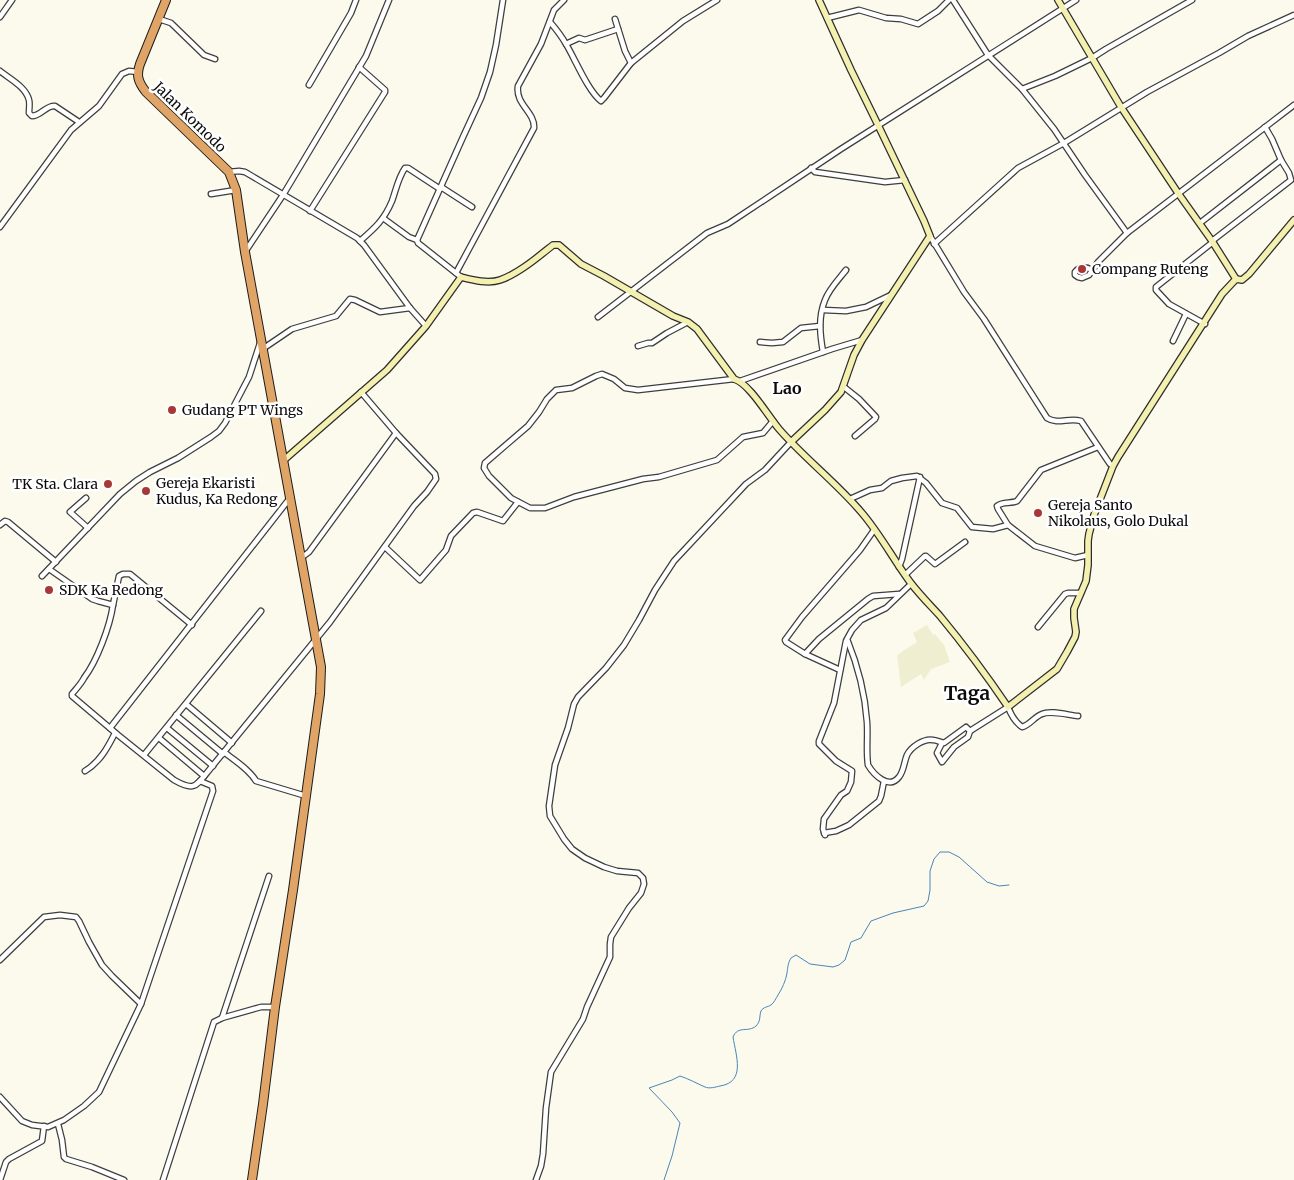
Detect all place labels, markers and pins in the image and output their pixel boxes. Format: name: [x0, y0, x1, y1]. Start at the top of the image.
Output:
place label: Compang Ruteng: [1092, 260, 1209, 278]
marker: Compang Ruteng: [1076, 263, 1088, 275]
place label: Gudang PT Wings: [182, 401, 303, 419]
marker: Gudang PT Wings: [166, 404, 178, 416]
place label: Gereja Ekaristi Kudus, Ka Redong: [156, 474, 278, 508]
place label: TK Sta. Clara: [12, 475, 98, 493]
marker: TK Sta. Clara: [102, 478, 114, 490]
marker: Gereja Ekaristi Kudus, Ka Redong: [140, 485, 152, 497]
place label: Gereja Santo Nikolaus, Golo Dukal: [1048, 496, 1189, 530]
marker: Gereja Santo Nikolaus, Golo Dukal: [1032, 507, 1044, 519]
place label: SDK Ka Redong: [59, 581, 164, 599]
marker: SDK Ka Redong: [43, 584, 55, 596]

